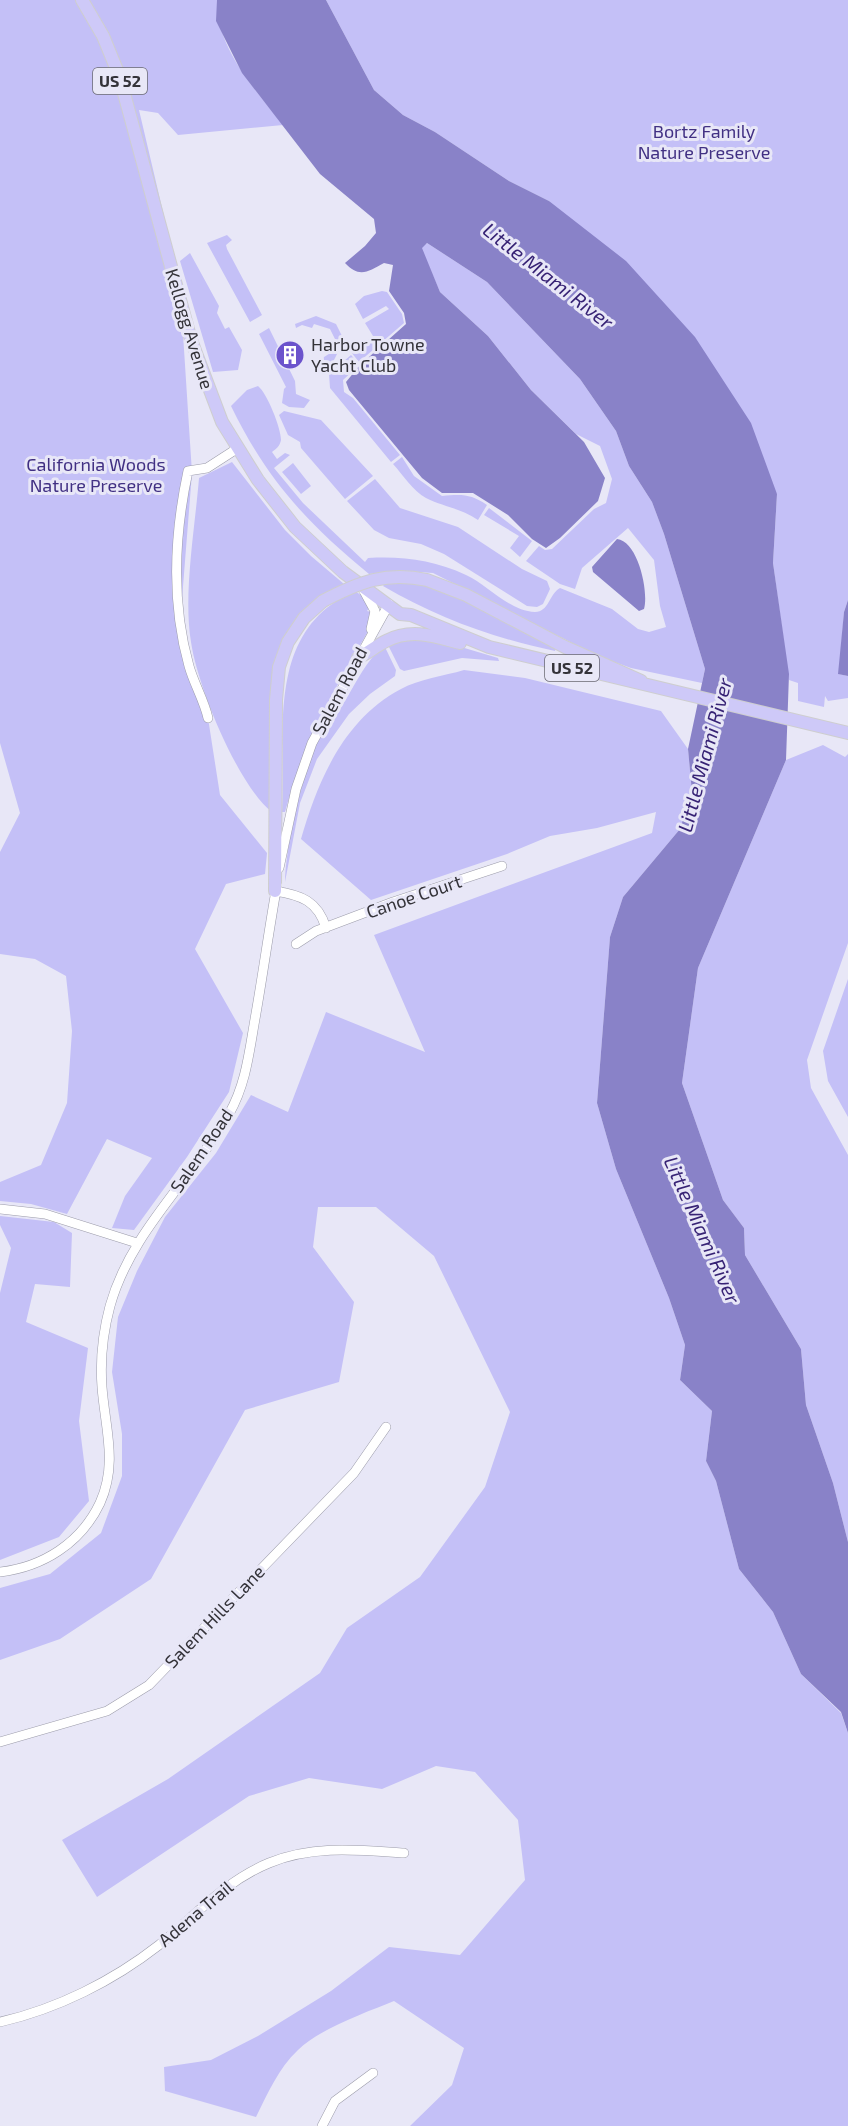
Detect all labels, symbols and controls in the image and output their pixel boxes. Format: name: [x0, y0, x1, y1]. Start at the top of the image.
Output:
road number: US 52: [93, 68, 147, 94]
park label: Bortz Family Nature Preserve: [638, 120, 770, 163]
water label: Little Miami River: [479, 217, 619, 334]
street label: Kellogg Avenue: [161, 266, 219, 392]
place label: Harbor Towne Yacht Club: [311, 333, 425, 376]
building icon: Harbor Towne Yacht Club: [274, 339, 306, 371]
park label: California Woods Nature Preserve: [26, 453, 166, 496]
street label: Salem Road: [307, 643, 371, 738]
road number: US 52: [545, 655, 599, 681]
water label: Little Miami River: [672, 674, 736, 834]
street label: Canoe Court: [363, 869, 464, 923]
street label: Salem Road: [165, 1104, 237, 1196]
water label: Little Miami River: [660, 1152, 747, 1308]
street label: Salem Hills Lane: [160, 1560, 269, 1672]
street label: Adena Trail: [154, 1875, 238, 1951]

